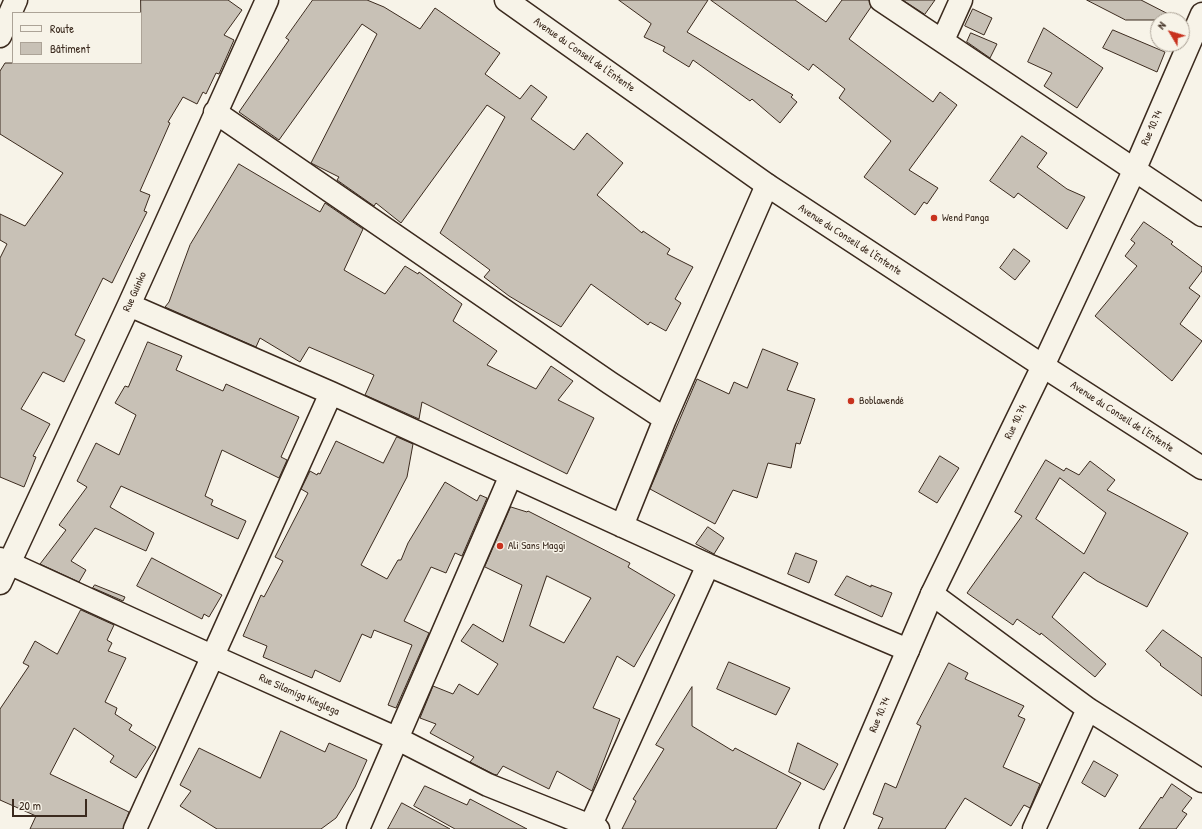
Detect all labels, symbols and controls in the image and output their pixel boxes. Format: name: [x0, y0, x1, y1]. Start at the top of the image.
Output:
legend: [12, 12, 142, 64]
north arrow: [1150, 12, 1190, 52]
street label: Avenue du Conseil de l'Entente: [531, 15, 637, 95]
text: N: [1154, 19, 1169, 32]
text: Route: [50, 20, 74, 37]
text: Bâtiment: [50, 40, 90, 57]
street label: Rue 10.74: [1138, 108, 1166, 148]
street label: Avenue du Conseil de l'Entente: [796, 202, 904, 278]
place label: Wend Panga: [942, 211, 989, 225]
marker: Wend Panga: [929, 213, 939, 223]
street label: Rue Guinko: [120, 270, 150, 314]
street label: Avenue du Conseil de l'Entente: [1068, 379, 1176, 455]
place label: Boblawendé: [859, 394, 904, 408]
marker: Boblawendé: [846, 396, 856, 406]
street label: Rue 10.74: [1002, 402, 1030, 442]
place label: Ali Sans Maggi: [508, 539, 565, 553]
marker: Ali Sans Maggi: [495, 541, 505, 551]
street label: Rue Silamiga Kieglega: [257, 671, 341, 719]
street label: Rue 10.74: [867, 695, 893, 735]
scale bar: [14, 791, 89, 817]
text: 20 m: [19, 797, 41, 814]

